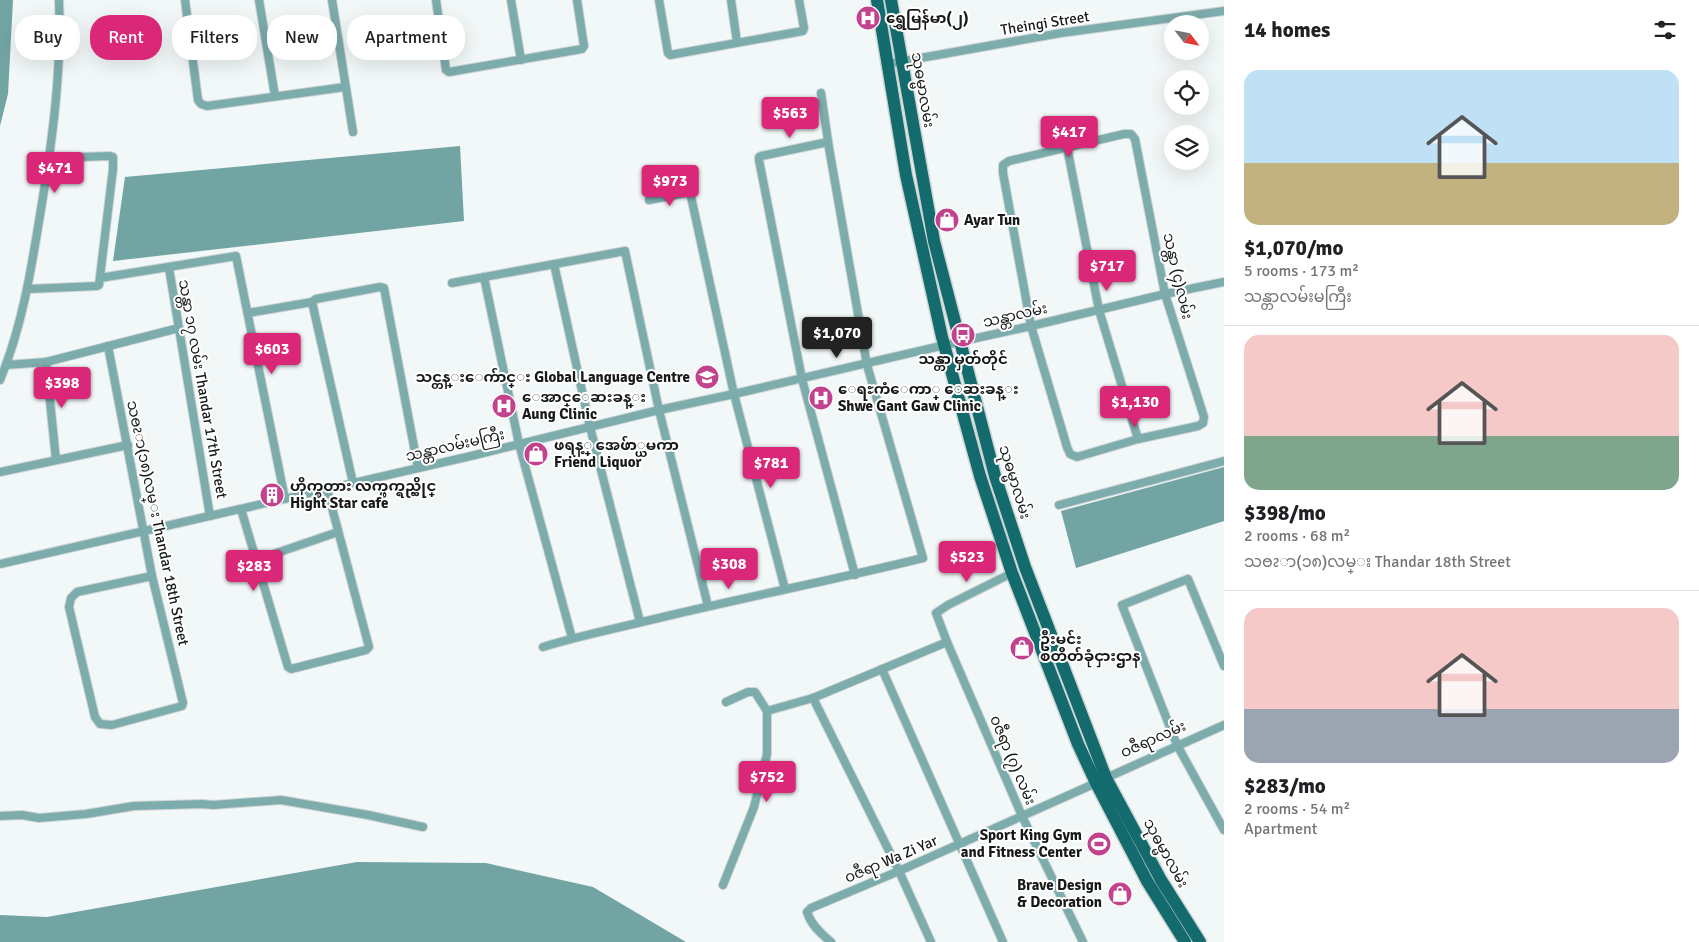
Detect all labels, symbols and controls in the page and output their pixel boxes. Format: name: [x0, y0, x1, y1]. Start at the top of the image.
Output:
hospital icon: ရွှေမြန်မာ(၂): [855, 5, 881, 31]
street label: Theingi Street: [999, 7, 1091, 39]
place label: ရွှေမြန်မာ(၂): [886, 8, 969, 30]
chip: Buy: [15, 15, 80, 60]
chip: Rent: [90, 15, 162, 60]
chip: Filters: [172, 15, 257, 60]
chip: New: [267, 15, 337, 60]
chip: Apartment: [347, 15, 465, 60]
north arrow: [1164, 15, 1209, 60]
map controls: [1164, 15, 1209, 170]
icon: filters: [1651, 16, 1679, 44]
text: 14 homes: [1244, 17, 1330, 43]
street label: သုဓမ္မာလမ်း: [904, 51, 939, 130]
button: locate: [1164, 70, 1209, 115]
pin: $563: [760, 96, 820, 139]
icon: home: [1417, 102, 1507, 192]
text: $563: [773, 103, 807, 123]
pin: $417: [1039, 116, 1099, 158]
text: $417: [1052, 122, 1086, 142]
button: layers: [1164, 125, 1209, 170]
pin: $471: [25, 152, 85, 194]
text: $471: [38, 158, 72, 178]
pin: $973: [640, 164, 700, 207]
text: $973: [653, 171, 687, 191]
shop icon: Ayar Tun: [934, 207, 960, 233]
place label: Ayar Tun: [964, 211, 1020, 229]
street label: သန္တာ (၄)လမ်း: [1156, 231, 1198, 322]
text: $1,070/mo: [1244, 235, 1343, 261]
pin: $717: [1077, 250, 1137, 292]
text: $717: [1090, 256, 1124, 276]
text: 5 rooms · 173 m²: [1244, 261, 1359, 281]
street label: သန္တာ ၁၇ လမ်း Thandar 17th Street: [172, 278, 232, 500]
text: သန္တာလမ်းမကြီး: [1244, 287, 1352, 307]
street label: သန္တာလမ်း: [981, 298, 1050, 334]
pin: $1,070: [796, 316, 878, 359]
bus stop icon: သန္တာ မှတ်တိုင်: [950, 322, 976, 348]
text: $1,070: [813, 323, 861, 343]
pin: $603: [242, 332, 302, 375]
text: $603: [255, 339, 289, 359]
place label: သန္တာ မှတ်တိုင်: [918, 349, 1008, 371]
school or university icon: သင္တန္းေက်ာင္း Global Language Centre: [694, 364, 720, 390]
pin: $398: [32, 366, 92, 409]
place label: သင္တန္းေက်ာင္း Global Language Centre: [415, 367, 690, 389]
icon: home: [1417, 368, 1507, 458]
text: $398: [45, 373, 79, 393]
place label: ေရႊကံေကာ္ ေဆးခန္း Shwe Gant Gaw Clinic: [838, 380, 1019, 415]
hospital icon: ေရႊကံေကာ္ ေဆးခန္း Shwe Gant Gaw Clinic: [808, 385, 834, 411]
pin: $1,130: [1094, 386, 1176, 428]
place label: ေအာင္ေဆးခန္း Aung Clinic: [522, 388, 646, 423]
text: $1,130: [1111, 392, 1159, 412]
hospital icon: ေအာင္ေဆးခန္း Aung Clinic: [491, 393, 517, 419]
street label: သႎၩာ(၁၈)လမ္း Thandar 18th Street: [121, 399, 193, 648]
street label: သန္တာလမ်းမကြီး: [404, 424, 507, 468]
place label: ဖရန့္ အေဖ်ာ္ယမကာ Friend Liquor: [554, 435, 679, 471]
shop icon: ဖရန့္ အေဖ်ာ္ယမကာ Friend Liquor: [523, 441, 549, 467]
street label: သုဓမ္မာလမ်း: [992, 443, 1036, 522]
pin: $781: [741, 446, 801, 489]
text: $781: [754, 453, 788, 473]
place label: ဟိုက္စတား လက္ဖက္ရည္ဆိုင္ Hight Star cafe: [290, 476, 436, 512]
building icon: ဟိုက္စတား လက္ဖက္ရည္ဆိုင္ Hight Star cafe: [259, 482, 285, 508]
text: $398/mo: [1244, 500, 1326, 526]
text: 2 rooms · 68 m²: [1244, 526, 1350, 546]
pin: $523: [937, 540, 997, 583]
text: $523: [950, 547, 984, 567]
pin: $308: [699, 548, 759, 590]
pin: $283: [224, 550, 284, 592]
text: သႎၩာ(၁၈)လမ္း Thandar 18th Street: [1244, 552, 1511, 572]
text: $308: [712, 554, 746, 574]
text: $283: [237, 556, 271, 576]
place label: ဦးမင်း စတိတ်ခုံငှားဌာန: [1040, 629, 1140, 668]
shop icon: ဦးမင်း စတိတ်ခုံငှားဌာန: [1009, 635, 1035, 661]
icon: home: [1417, 640, 1507, 730]
street label: ၀ဇီရာ (၇) လမ်း: [983, 712, 1041, 809]
street label: ဝဇီရာလမ်း: [1117, 716, 1190, 764]
pin: $752: [737, 760, 797, 803]
text: $752: [750, 767, 784, 787]
text: $283/mo: [1244, 773, 1326, 799]
text: 2 rooms · 54 m²: [1244, 799, 1350, 819]
street label: သုဓမ္မာလမ်း: [1137, 815, 1193, 892]
text: Apartment: [1244, 819, 1317, 839]
place label: Sport King Gym and Fitness Center: [961, 826, 1082, 861]
street label: ၀ဇီရာ Wa Zi Yar: [841, 830, 942, 889]
sports icon: Sport King Gym and Fitness Center: [1086, 831, 1112, 857]
place label: Brave Design & Decoration: [1017, 876, 1102, 911]
shop icon: Brave Design & Decoration: [1107, 881, 1133, 907]

